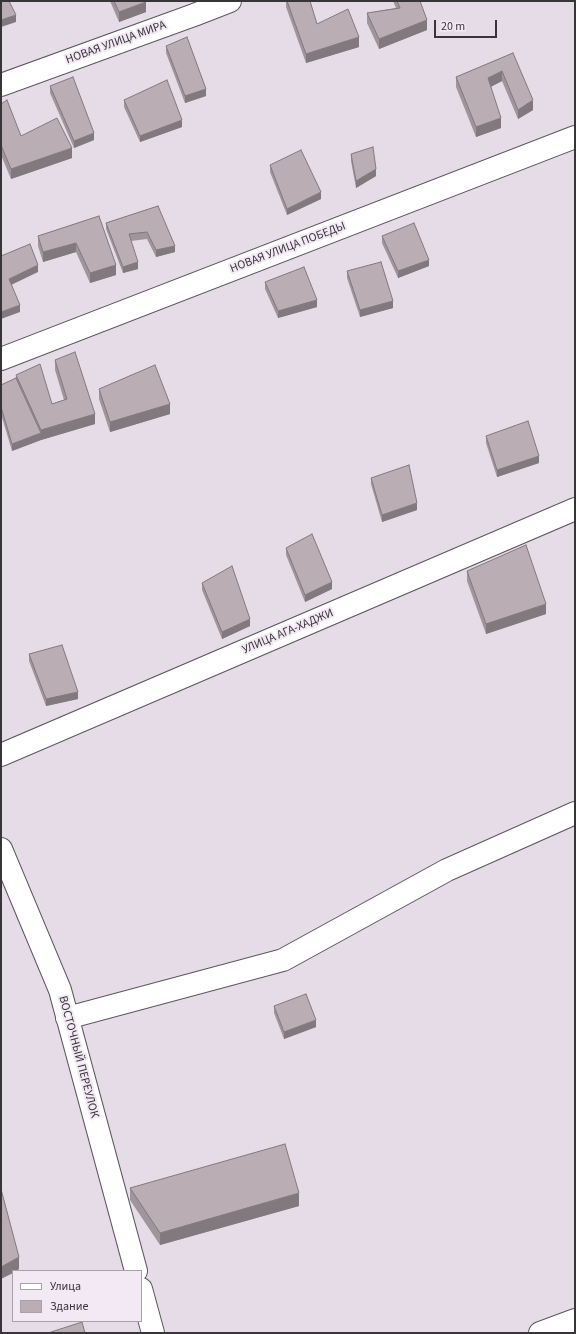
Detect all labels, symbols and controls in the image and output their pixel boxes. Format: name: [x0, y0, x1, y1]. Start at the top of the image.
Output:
scale bar: [436, 12, 499, 38]
street label: НОВАЯ УЛИЦА МИРА: [64, 18, 168, 68]
text: 20 m: [441, 18, 465, 35]
street label: НОВАЯ УЛИЦА ПОБЕДЫ: [228, 219, 348, 277]
street label: УЛИЦА АГА-ХАДЖИ: [240, 606, 336, 658]
street label: ВОСТОЧНЫЙ ПЕРЕУЛОК: [55, 994, 101, 1120]
legend: [12, 1270, 142, 1322]
text: Улица: [50, 1278, 81, 1295]
text: Здание: [50, 1298, 89, 1315]

